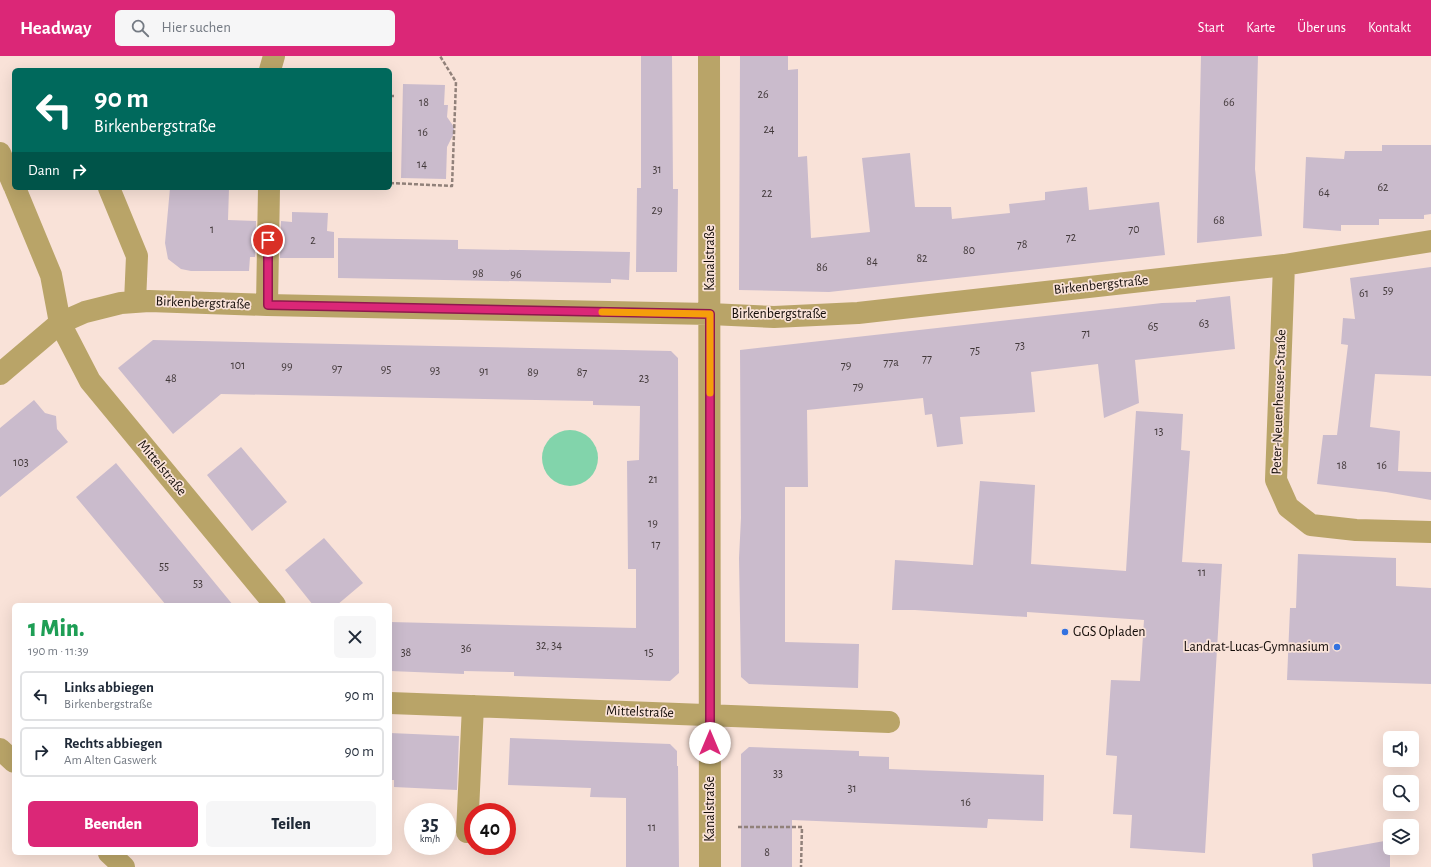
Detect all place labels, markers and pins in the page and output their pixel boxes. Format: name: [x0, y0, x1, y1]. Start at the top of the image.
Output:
pin: [251, 223, 285, 257]
place label: GGS Opladen: [1073, 625, 1146, 639]
marker: GGS Opladen: [1060, 627, 1070, 637]
place label: Landrat-Lucas-Gymnasium: [1184, 640, 1329, 654]
marker: Landrat-Lucas-Gymnasium: [1332, 642, 1342, 652]

